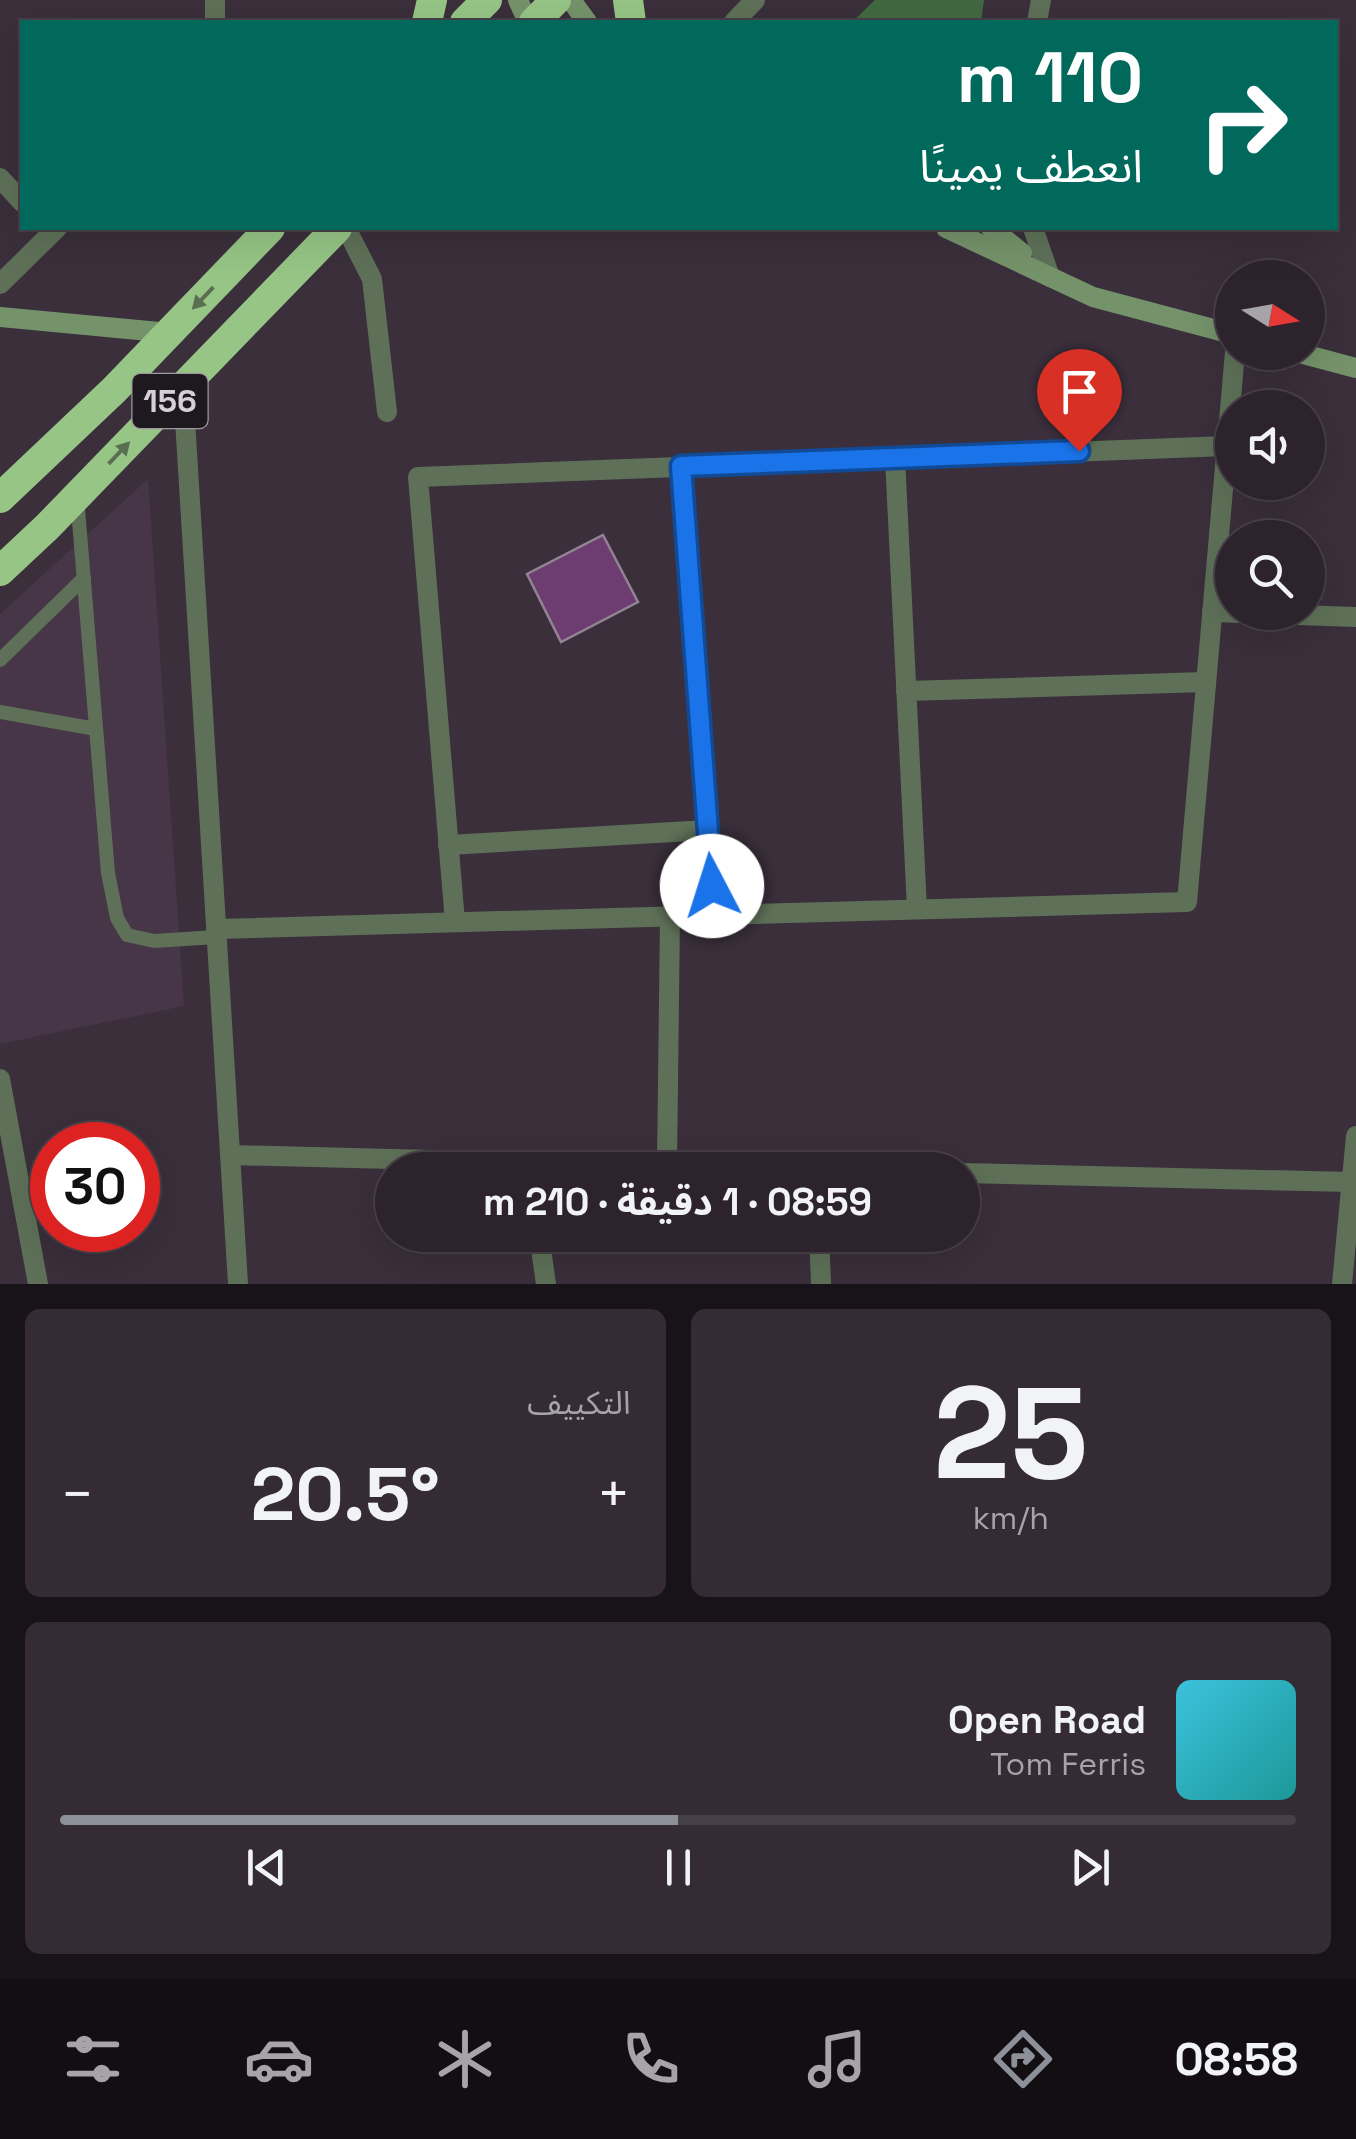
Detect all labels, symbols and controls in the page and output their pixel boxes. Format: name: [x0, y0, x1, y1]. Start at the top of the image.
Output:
text: 110 m: [957, 33, 1143, 122]
icon: right: [1178, 60, 1308, 190]
text: انعطف يمينًا: [919, 138, 1143, 195]
north arrow: [1215, 260, 1325, 370]
map controls: [1215, 260, 1325, 630]
one-way arrow: [192, 286, 215, 310]
pin: [1037, 349, 1122, 452]
icon: arrive: [1052, 364, 1107, 419]
road number: 156: [132, 374, 208, 428]
button: sound: [1215, 390, 1325, 500]
one-way arrow: [107, 442, 130, 466]
button: search: [1215, 520, 1325, 630]
position arrow: [660, 834, 764, 938]
speed limit sign: 30: [30, 1122, 160, 1252]
text: 08:59 · 1 دقيقة · 210 m: [483, 1178, 872, 1226]
text: 25: [933, 1350, 1088, 1516]
text: التكييف: [527, 1383, 631, 1423]
text: 20.5°: [251, 1446, 440, 1542]
text: −: [60, 1459, 94, 1529]
text: +: [596, 1459, 631, 1529]
text: km/h: [973, 1498, 1049, 1538]
text: Open Road: [948, 1696, 1146, 1744]
text: Tom Ferris: [990, 1744, 1146, 1784]
icon: previous: [239, 1840, 294, 1895]
icon: pause: [651, 1840, 706, 1895]
icon: next: [1063, 1840, 1118, 1895]
icon: filters: [58, 2024, 128, 2094]
icon: car: [244, 2024, 314, 2094]
icon: climate: [430, 2024, 500, 2094]
icon: phone: [616, 2024, 686, 2094]
icon: music: [802, 2024, 872, 2094]
icon: directions: [988, 2024, 1058, 2094]
text: 08:58: [1174, 2031, 1298, 2088]

